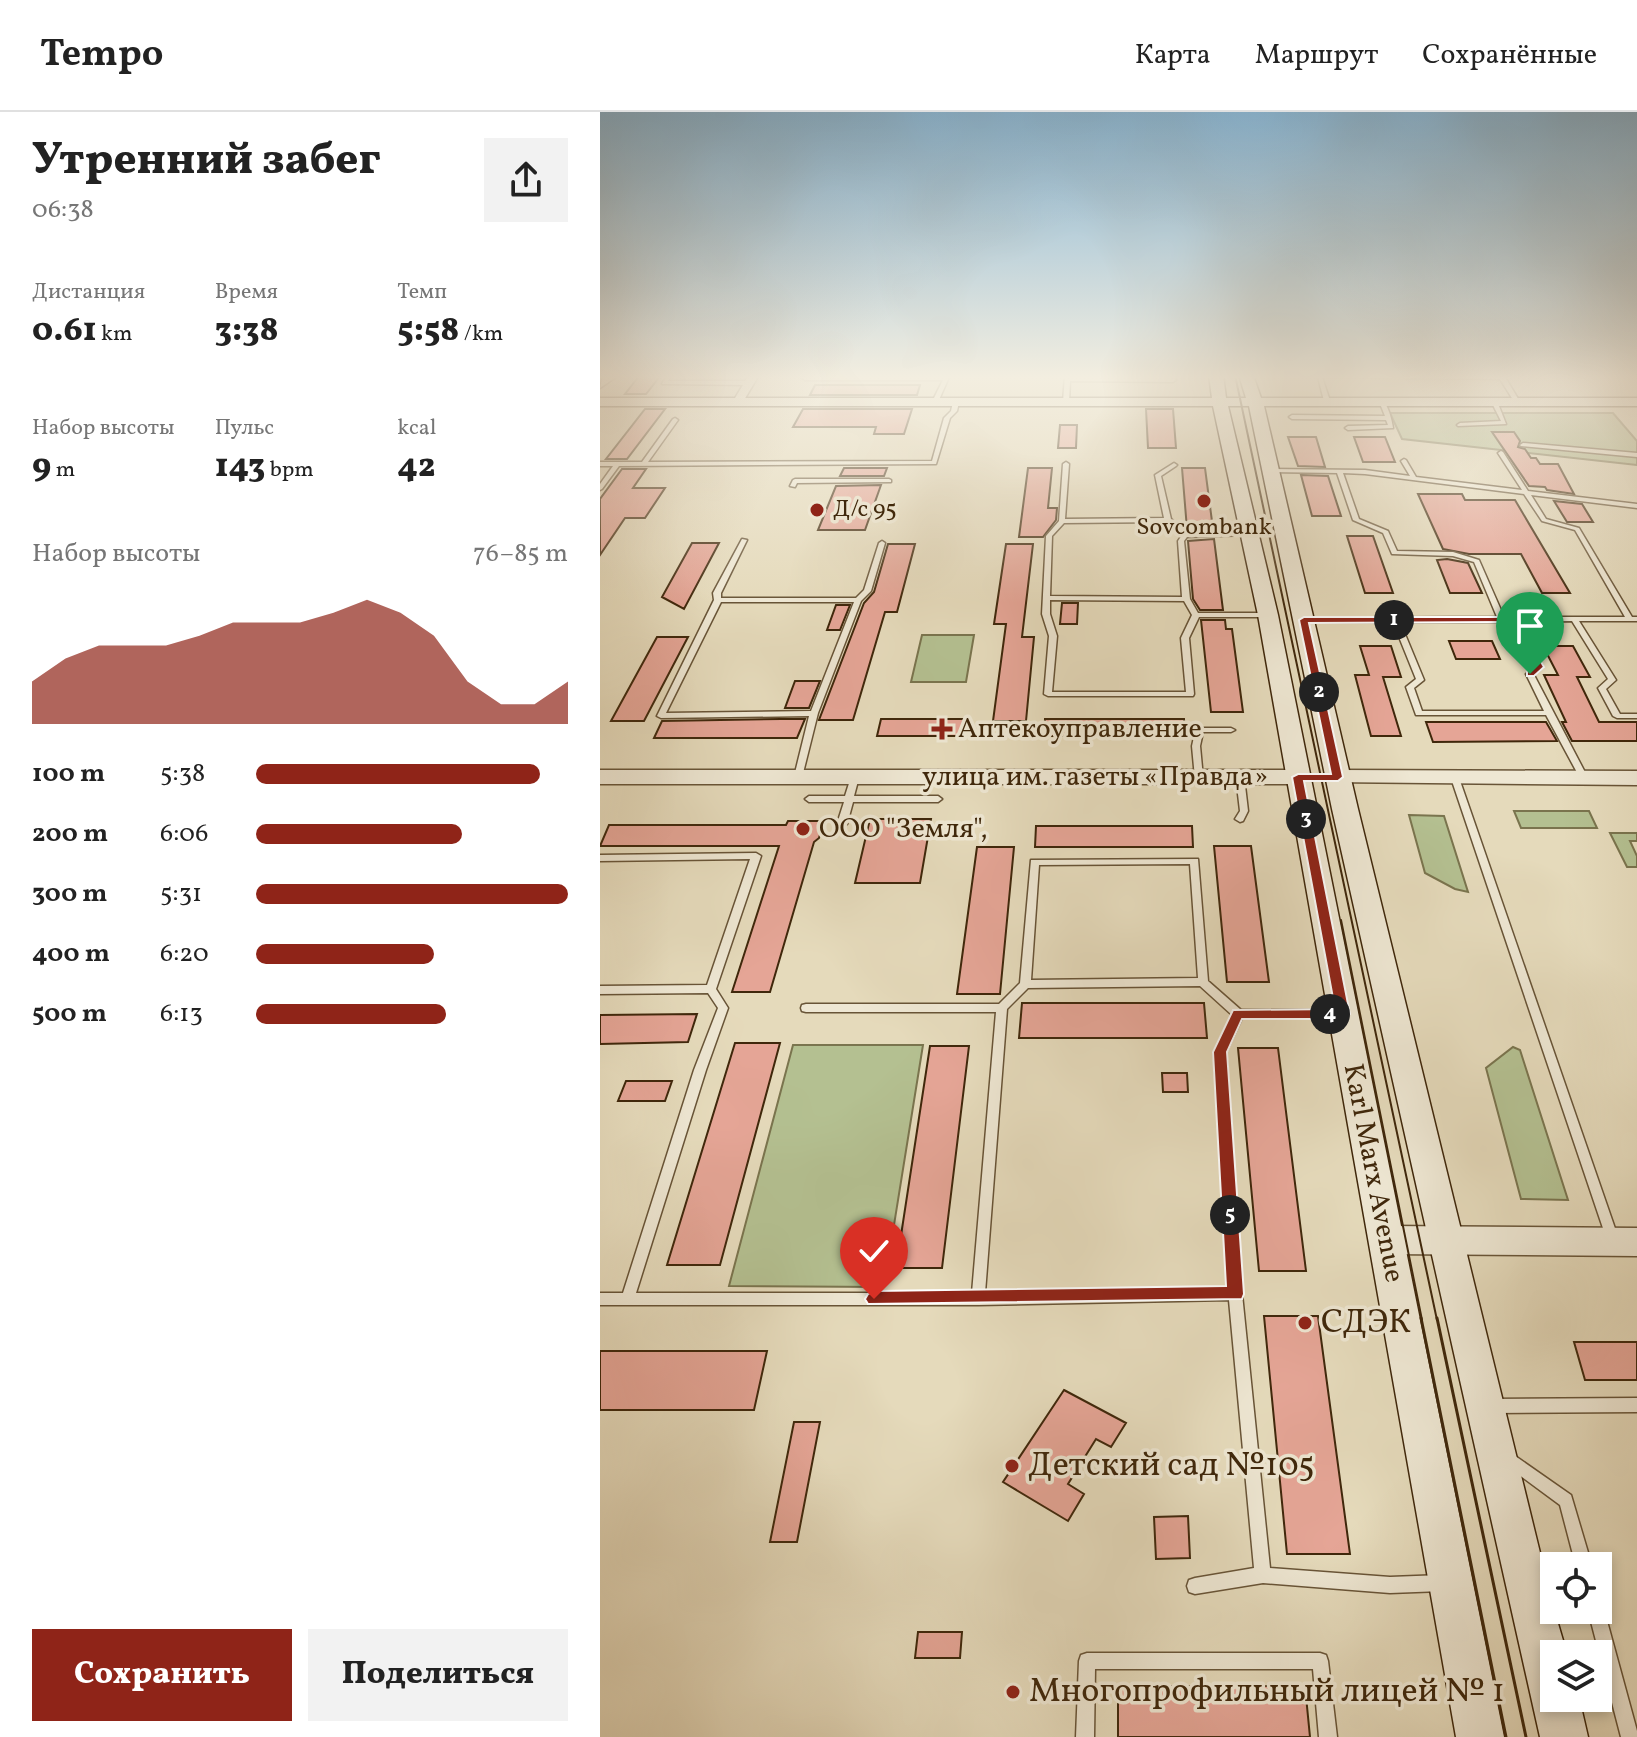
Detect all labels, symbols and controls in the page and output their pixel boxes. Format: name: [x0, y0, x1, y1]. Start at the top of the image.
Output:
text: Tempo: [40, 29, 164, 82]
text: Карта: [1135, 36, 1211, 75]
text: Маршрут: [1255, 36, 1378, 75]
text: Сохранённые: [1422, 36, 1597, 75]
text: Утренний забег: [32, 131, 381, 192]
button: share: [484, 138, 568, 222]
text: 06:38: [32, 192, 94, 228]
text: Дистанция: [32, 277, 145, 308]
text: Время: [215, 277, 278, 308]
text: Темп: [397, 277, 447, 308]
text: 0.61: [32, 308, 97, 355]
text: 3:38: [215, 308, 279, 355]
text: 5:58: [397, 308, 459, 355]
text: km: [97, 319, 132, 350]
text: /km: [459, 319, 503, 350]
text: Набор высоты: [32, 413, 175, 444]
text: Пульс: [215, 413, 274, 444]
text: kcal: [397, 413, 436, 444]
text: 9: [32, 444, 51, 491]
text: 143: [215, 444, 265, 491]
text: 42: [397, 444, 435, 491]
text: m: [51, 455, 75, 486]
text: bpm: [265, 455, 314, 486]
marker: Sovcombank: [1195, 492, 1213, 510]
place label: Д/с 95: [833, 493, 897, 527]
marker: Д/с 95: [808, 501, 826, 519]
place label: Sovcombank: [1136, 511, 1272, 545]
text: Набор высоты: [32, 536, 200, 572]
text: 76–85 m: [473, 536, 568, 572]
pin: [1496, 592, 1564, 674]
pin: 1: [1374, 600, 1414, 640]
text: 1: [1390, 604, 1398, 635]
icon: arrive: [1508, 604, 1552, 648]
pin: 2: [1299, 672, 1339, 712]
text: 2: [1313, 676, 1325, 707]
place label: Аптекоуправление: [958, 710, 1202, 749]
marker: Аптекоуправление: [933, 720, 951, 738]
text: 100 m: [32, 756, 105, 792]
text: 5:38: [160, 756, 205, 792]
street label: улица им. газеты «Правда»: [922, 758, 1268, 797]
pin: 3: [1286, 799, 1326, 839]
text: 3: [1300, 803, 1312, 834]
place label: ООО "Земля",: [819, 810, 987, 849]
text: 200 m: [32, 816, 108, 852]
text: 6:06: [160, 816, 208, 852]
marker: ООО "Земля",: [794, 820, 812, 838]
text: 300 m: [32, 876, 108, 912]
text: 5:31: [160, 876, 202, 912]
text: 400 m: [32, 936, 110, 972]
text: 6:20: [160, 936, 209, 972]
pin: 4: [1310, 994, 1350, 1034]
text: 500 m: [32, 996, 107, 1032]
text: 6:13: [160, 996, 203, 1032]
text: 4: [1323, 998, 1337, 1029]
street label: Karl Marx Avenue: [1333, 1060, 1413, 1286]
pin: 5: [1210, 1195, 1250, 1235]
text: 5: [1225, 1199, 1235, 1230]
pin: [840, 1217, 908, 1299]
icon: check: [852, 1229, 896, 1273]
place label: СДЭК: [1321, 1300, 1411, 1347]
marker: СДЭК: [1296, 1314, 1314, 1332]
place label: Детский сад №105: [1028, 1443, 1315, 1490]
marker: Детский сад №105: [1003, 1457, 1021, 1475]
map controls: [1540, 1552, 1612, 1712]
button: locate: [1540, 1552, 1612, 1624]
button: Сохранить: [32, 1629, 292, 1721]
button: Поделиться: [308, 1629, 568, 1721]
button: layers: [1540, 1640, 1612, 1712]
place label: Многопрофильный лицей № 1: [1029, 1669, 1505, 1716]
marker: Многопрофильный лицей № 1: [1004, 1683, 1022, 1701]

